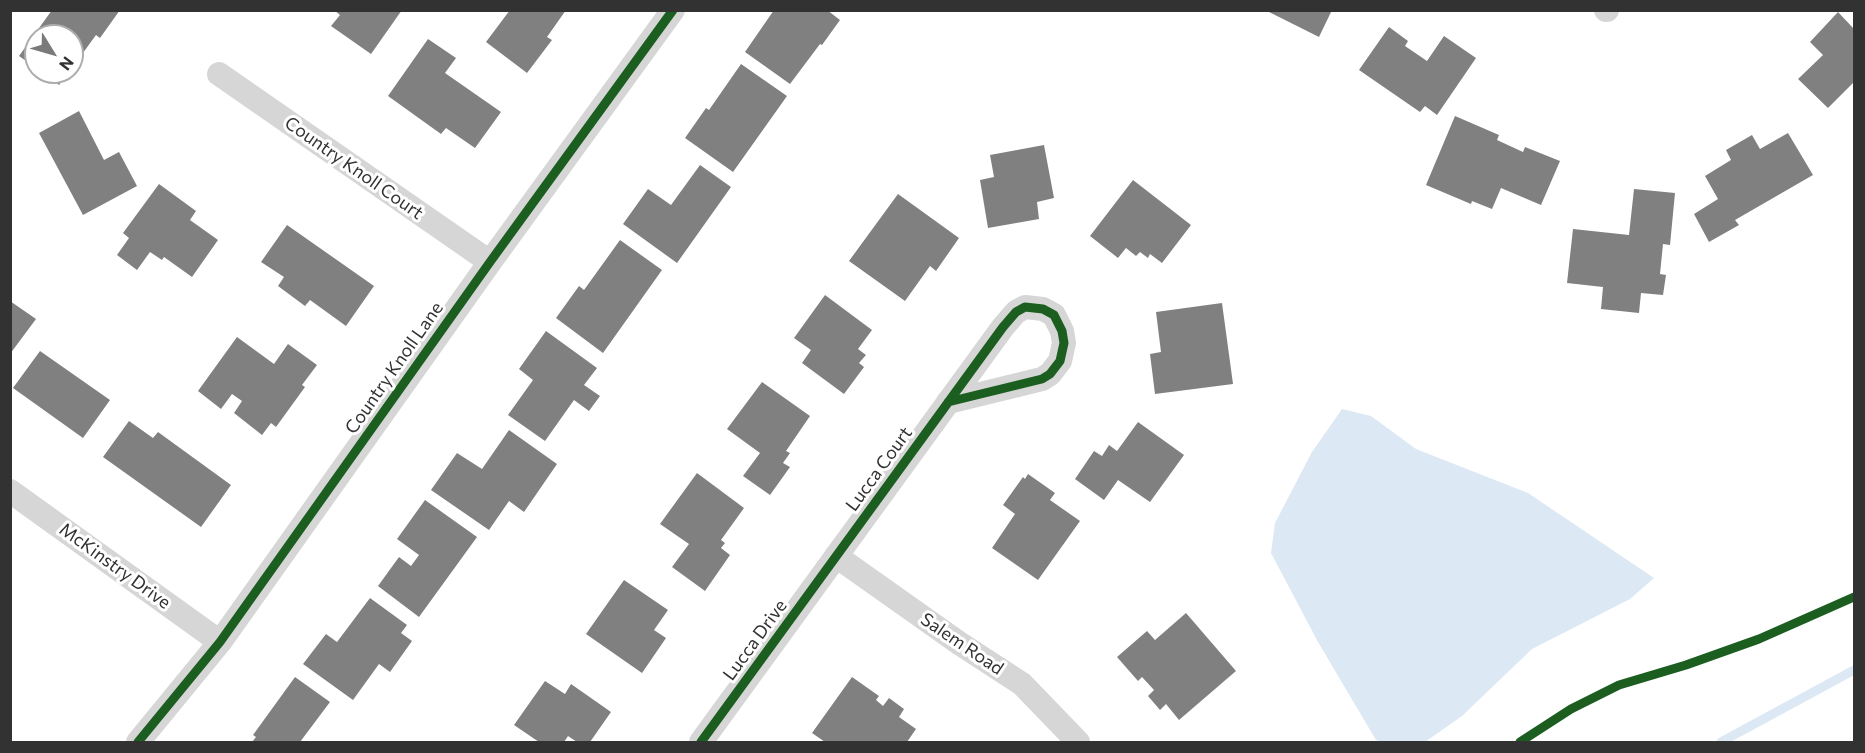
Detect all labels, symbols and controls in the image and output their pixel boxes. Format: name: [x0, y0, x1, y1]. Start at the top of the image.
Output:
north arrow: [24, 24, 84, 84]
text: N: [56, 53, 78, 74]
street label: Country Knoll Court: [281, 112, 427, 224]
street label: Country Knoll Lane: [340, 298, 448, 438]
street label: Lucca Court: [841, 423, 917, 515]
street label: McKinstry Drive: [55, 518, 175, 614]
street label: Lucca Drive: [718, 595, 792, 685]
street label: Salem Road: [916, 608, 1008, 680]

